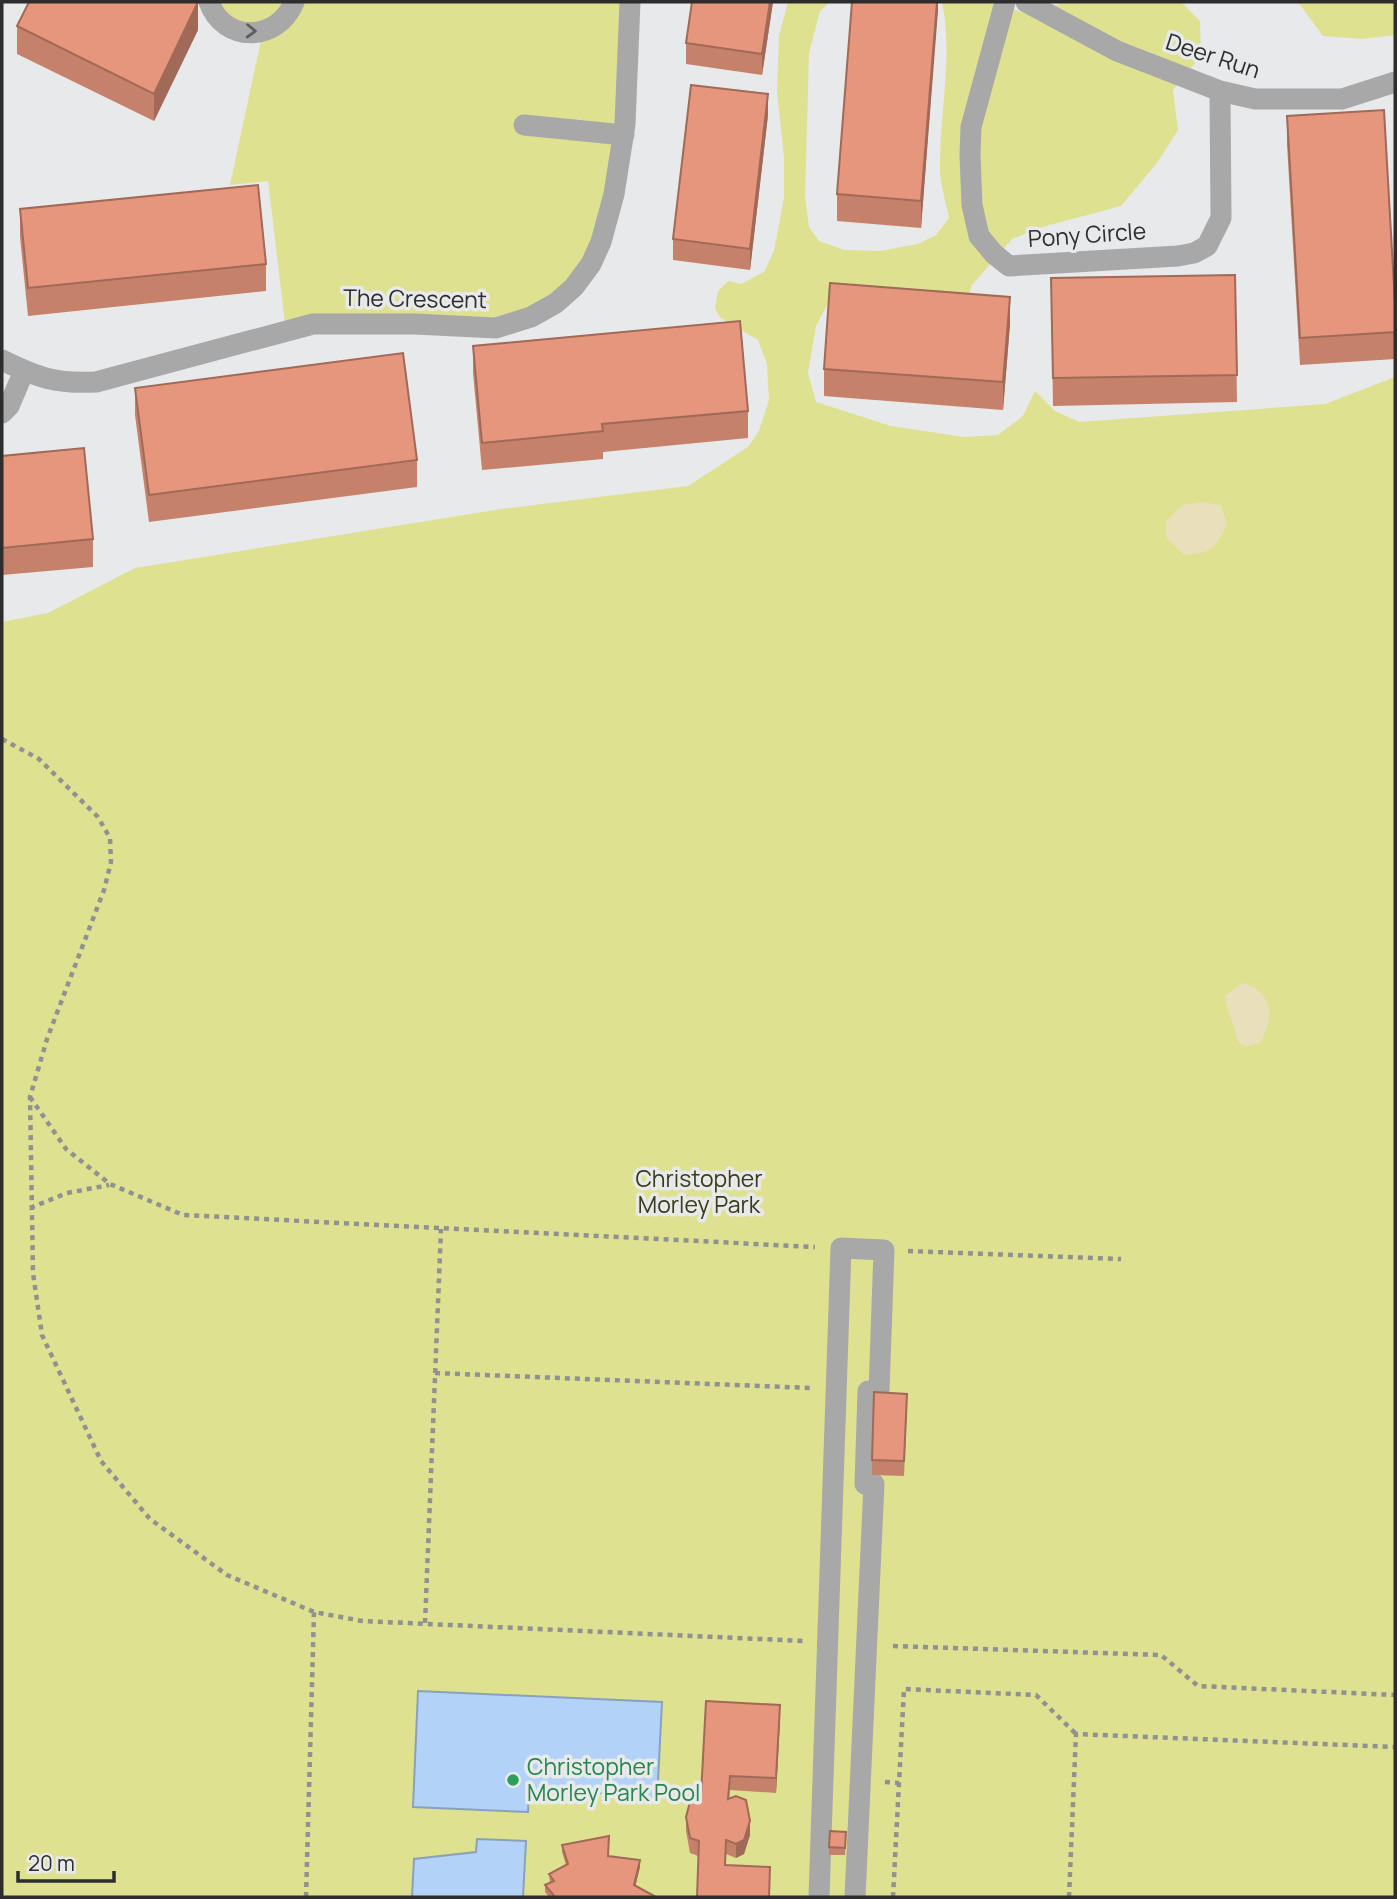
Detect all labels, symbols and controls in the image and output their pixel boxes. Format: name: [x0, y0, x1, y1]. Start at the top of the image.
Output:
one-way arrow: [246, 24, 257, 39]
street label: Deer Run: [1162, 25, 1264, 85]
street label: Pony Circle: [1027, 214, 1147, 254]
street label: The Crescent: [343, 281, 487, 315]
park label: Christopher Morley Park: [635, 1162, 763, 1220]
place label: Christopher Morley Park Pool: [527, 1750, 700, 1808]
marker: Christopher Morley Park Pool: [505, 1772, 521, 1788]
scale bar: [18, 1840, 114, 1884]
text: 20 m: [28, 1849, 75, 1877]

